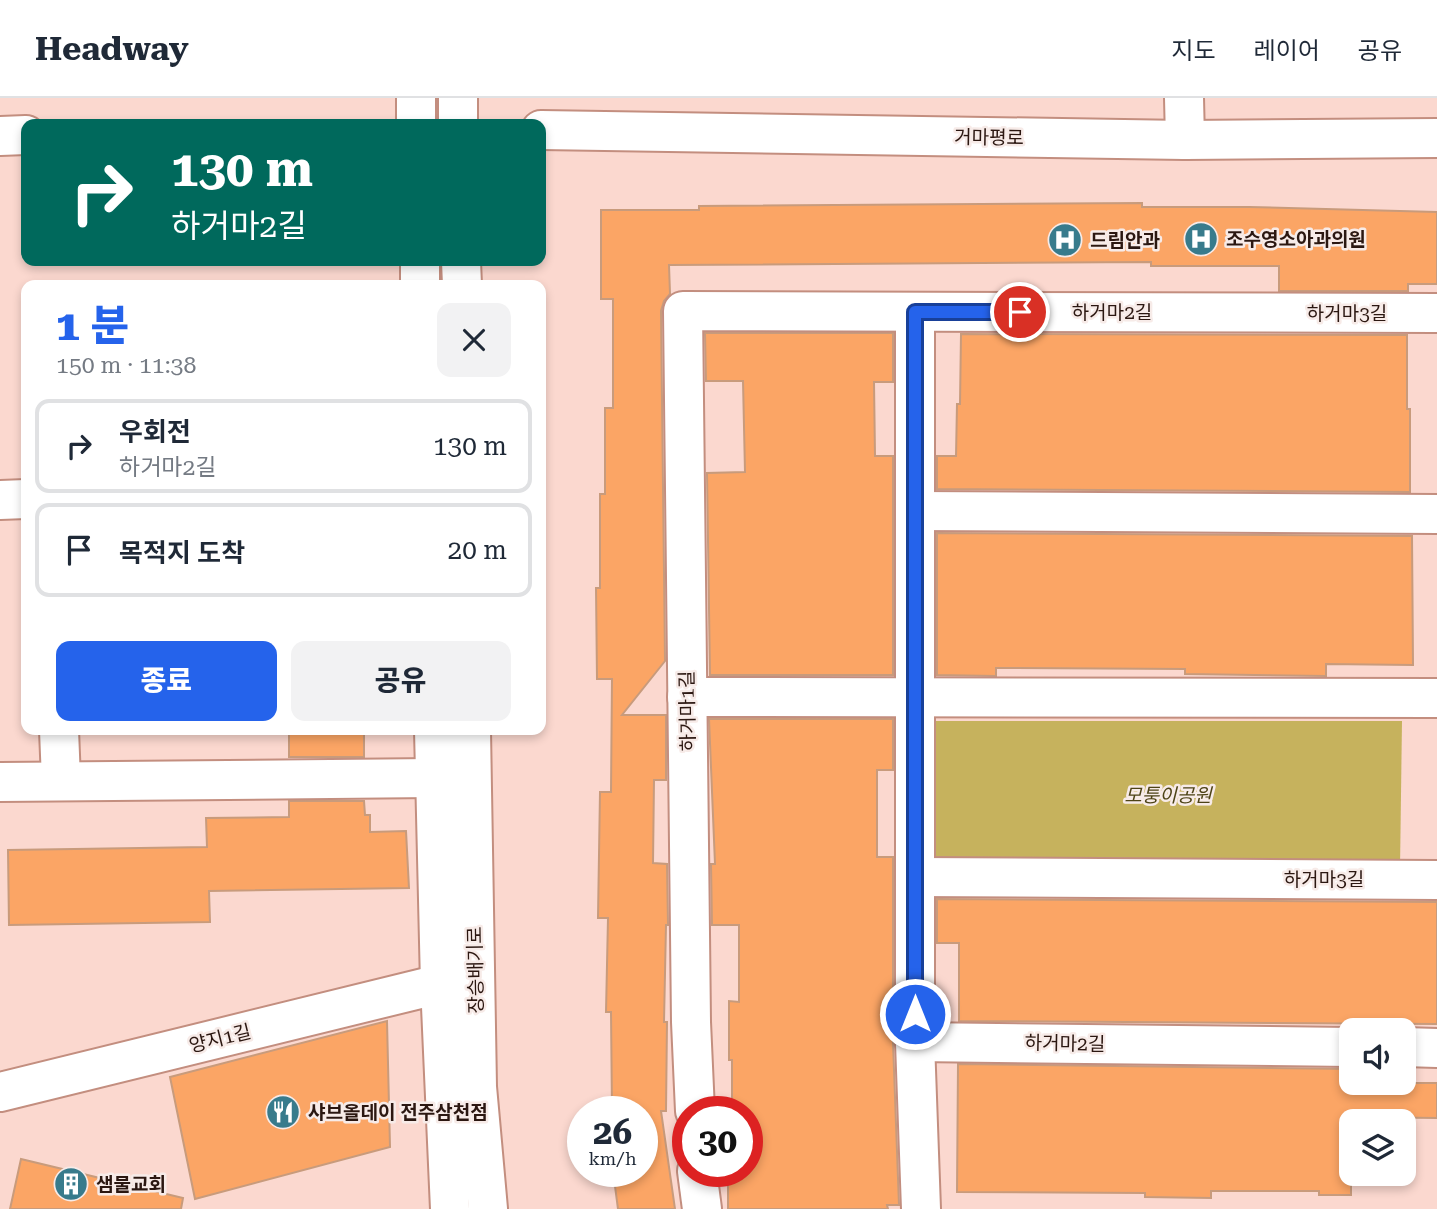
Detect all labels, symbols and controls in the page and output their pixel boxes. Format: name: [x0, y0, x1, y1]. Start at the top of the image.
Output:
text: Headway: [35, 29, 189, 68]
text: 지도: [1171, 37, 1216, 65]
text: 레이어: [1254, 37, 1320, 65]
text: 공유: [1358, 37, 1402, 65]
street label: 거마평로: [954, 125, 1024, 150]
text: 130 m: [171, 141, 313, 198]
icon: right: [56, 147, 147, 238]
text: 하거마2길: [171, 207, 307, 245]
hospital icon: 조수영소아과의원: [1182, 220, 1220, 258]
hospital icon: 드림안과: [1046, 221, 1084, 259]
place label: 조수영소아과의원: [1226, 228, 1366, 251]
place label: 드림안과: [1090, 229, 1160, 252]
pin: [990, 282, 1050, 342]
icon: arrive: [1001, 293, 1039, 331]
text: 1 분: [56, 301, 129, 350]
street label: 하거마2길: [1072, 301, 1152, 324]
street label: 하거마3길: [1307, 302, 1387, 325]
button: close: [437, 303, 511, 377]
text: 150 m · 11:38: [56, 352, 196, 379]
text: 우회전: [119, 417, 191, 447]
icon: right: [60, 427, 98, 465]
text: 130 m: [433, 431, 507, 461]
text: 하거마2길: [119, 454, 217, 481]
icon: arrive: [60, 531, 98, 569]
text: 20 m: [448, 535, 507, 565]
text: 목적지 도착: [119, 538, 245, 568]
button: 종료: [56, 641, 277, 721]
button: 공유: [291, 641, 511, 721]
street label: 하거마1길: [675, 671, 700, 751]
park label: 모퉁이공원: [1124, 784, 1213, 807]
street label: 하거마3길: [1284, 868, 1364, 891]
street label: 장승배기로: [463, 926, 488, 1014]
position arrow: [878, 977, 952, 1051]
map controls: [1339, 1018, 1416, 1186]
button: sound: [1339, 1018, 1416, 1095]
street label: 양지1길: [187, 1020, 254, 1057]
street label: 하거마2길: [1025, 1031, 1105, 1056]
restaurant icon: 샤브올데이 전주삼천점: [264, 1093, 302, 1131]
speed limit sign: 30: [672, 1096, 763, 1187]
place label: 샤브올데이 전주삼천점: [308, 1101, 488, 1124]
button: layers: [1339, 1109, 1416, 1186]
text: 26: [593, 1112, 632, 1153]
text: km/h: [588, 1148, 637, 1169]
building icon: 샘물교회: [52, 1165, 90, 1203]
place label: 샘물교회: [96, 1173, 166, 1196]

